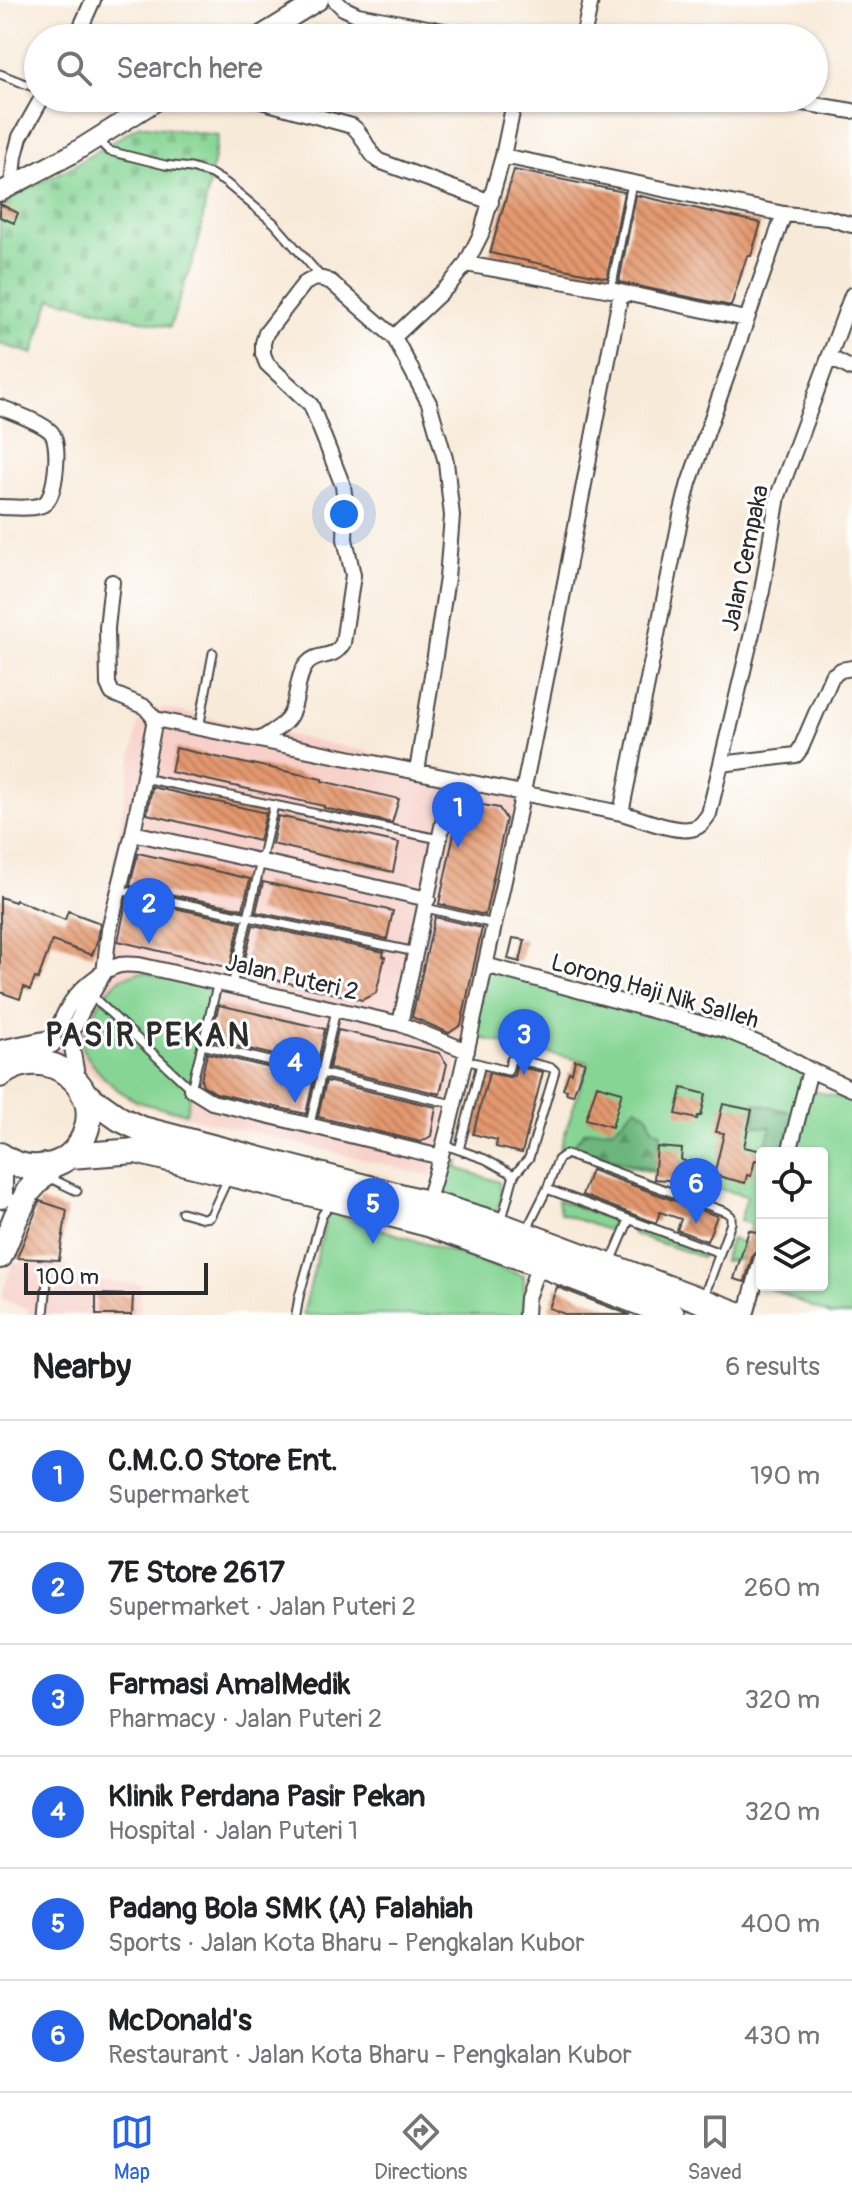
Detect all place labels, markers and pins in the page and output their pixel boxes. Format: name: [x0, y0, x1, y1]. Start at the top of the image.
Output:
pin: 1: [432, 782, 484, 848]
pin: 2: [123, 878, 175, 944]
pin: 3: [498, 1009, 550, 1075]
pin: 4: [269, 1037, 321, 1103]
pin: 6: [670, 1158, 722, 1224]
pin: 5: [347, 1178, 399, 1244]

